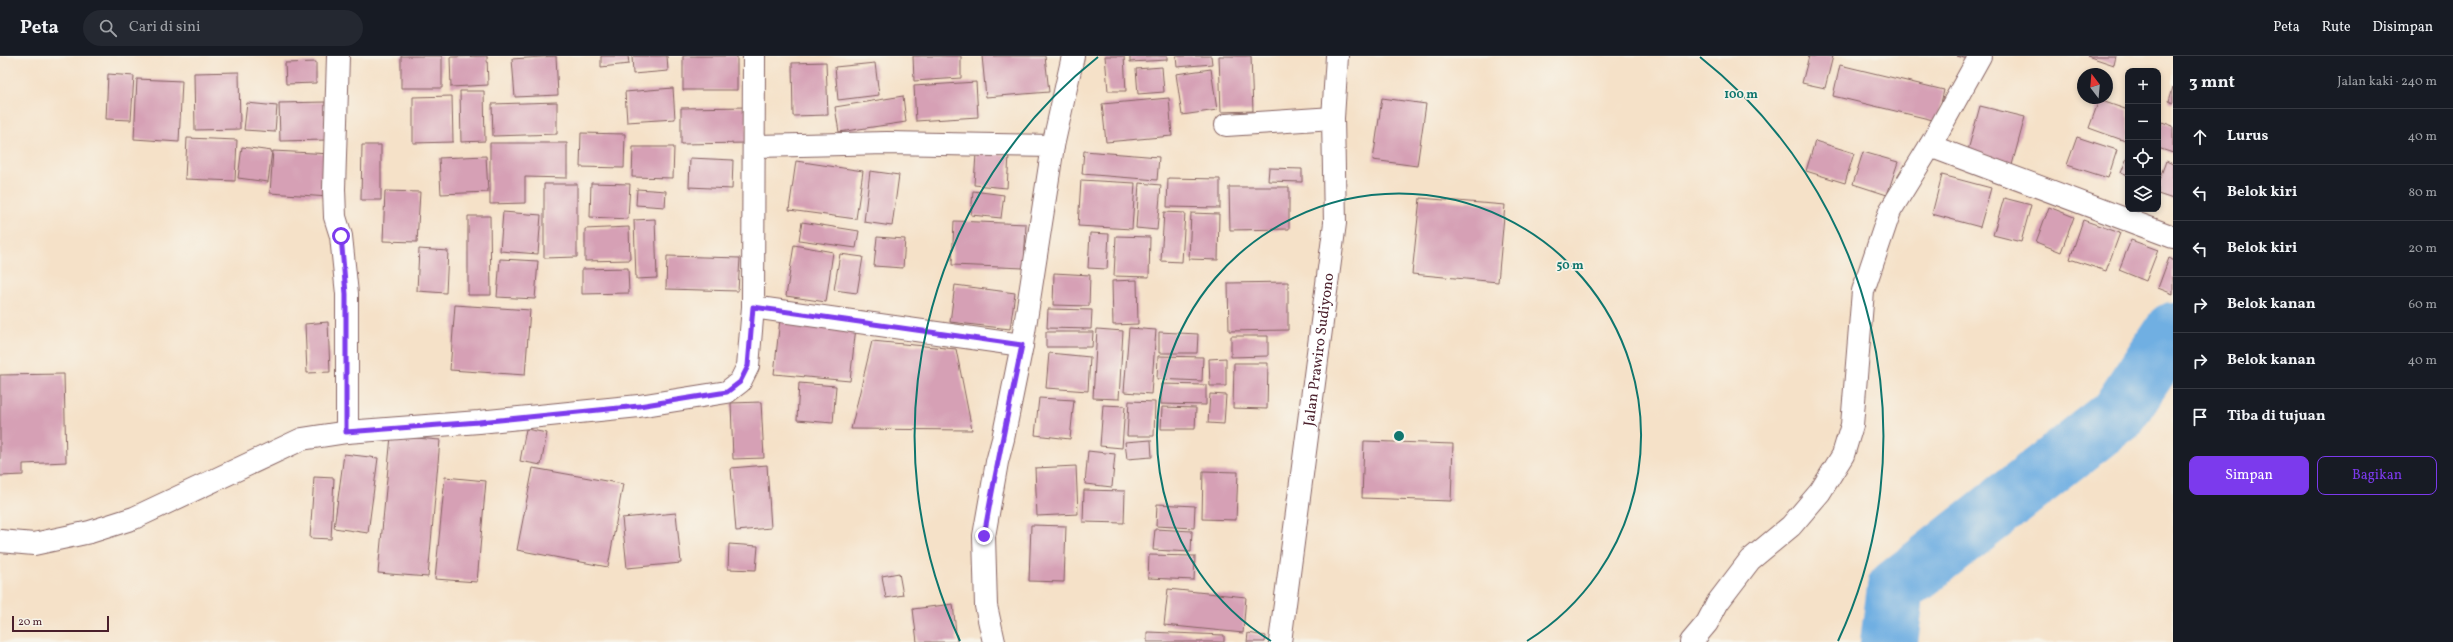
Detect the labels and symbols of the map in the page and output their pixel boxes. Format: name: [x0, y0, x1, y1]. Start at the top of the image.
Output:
north arrow: [2077, 68, 2113, 104]
text: 100 m: [1724, 87, 1758, 103]
route start: [332, 227, 350, 245]
text: 50 m: [1556, 258, 1584, 274]
street label: Jalan Prawiro Sudiyono: [1299, 272, 1340, 428]
centre of rings: [1392, 429, 1406, 443]
route end: [975, 527, 993, 545]
scale bar: [12, 614, 109, 633]

